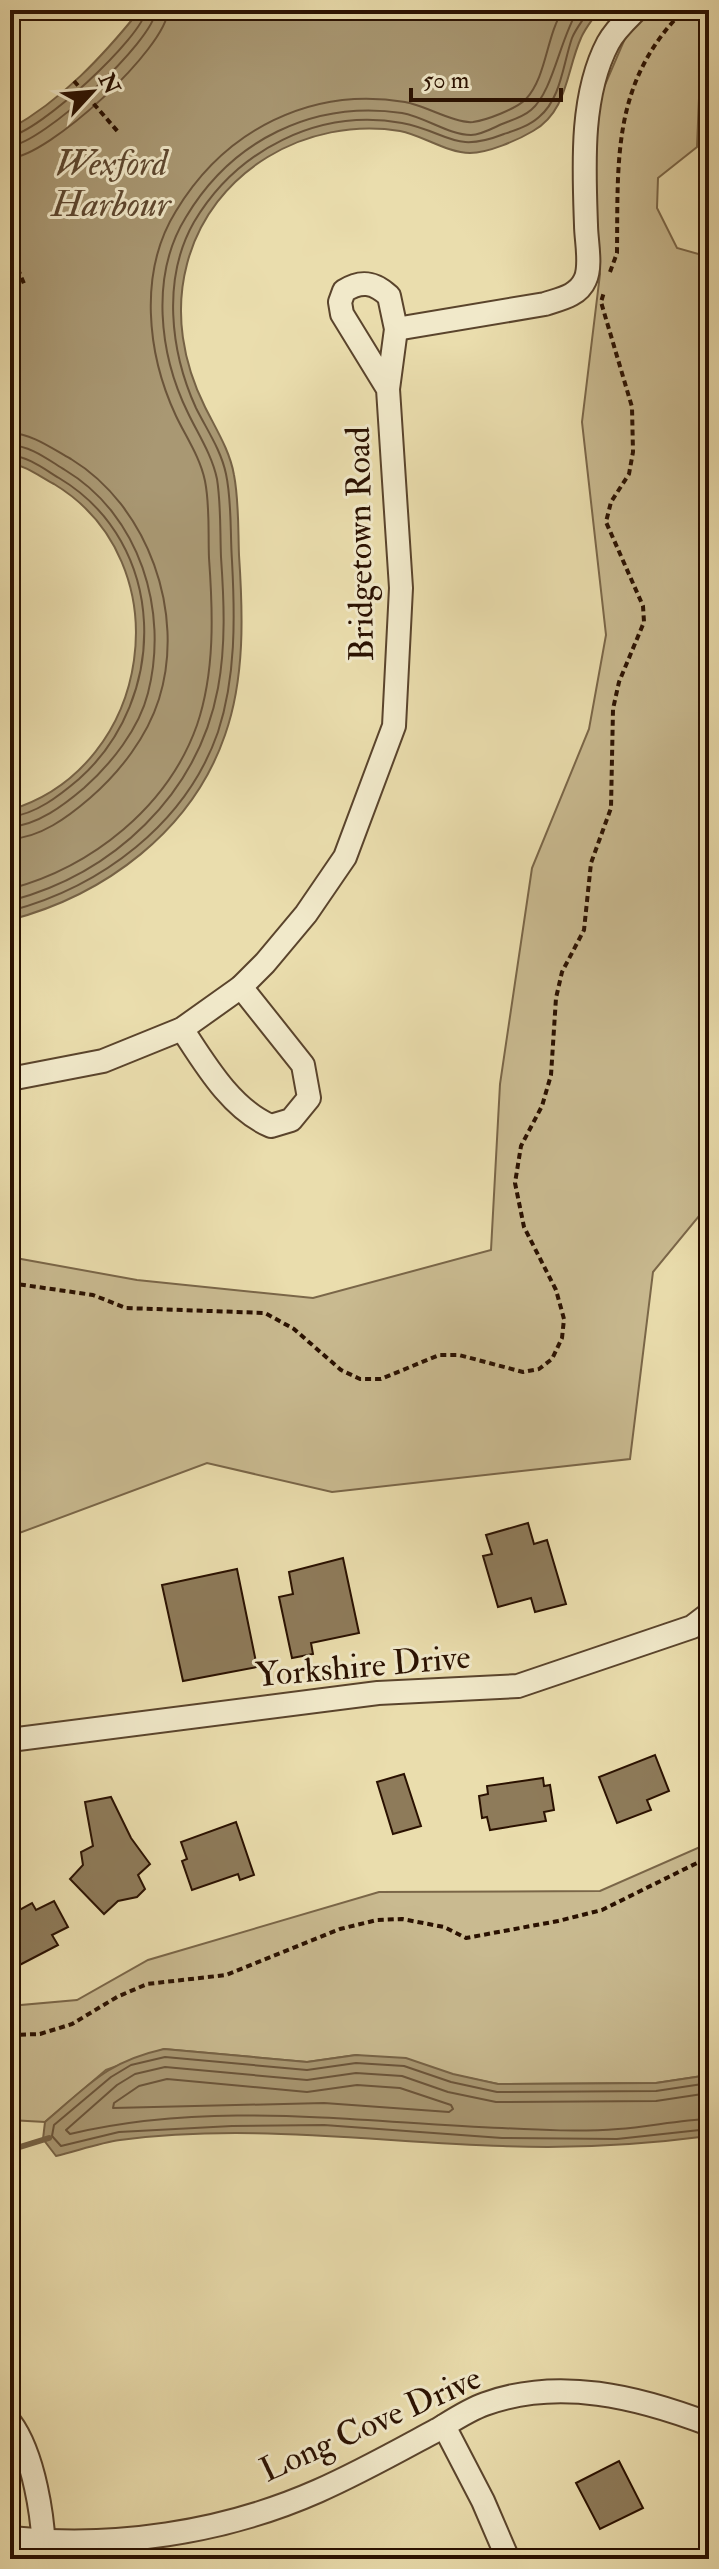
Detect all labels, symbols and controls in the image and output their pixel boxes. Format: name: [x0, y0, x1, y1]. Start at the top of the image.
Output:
north arrow: [52, 52, 132, 132]
scale bar: [411, 52, 561, 102]
text: 50 m: [423, 65, 470, 96]
text: N: [92, 68, 126, 99]
water label: Wexford Harbour: [49, 141, 172, 227]
street label: Bridgetown Road: [337, 426, 384, 662]
street label: Yorkshire Drive: [254, 1636, 472, 1697]
street label: Long Cove Drive: [254, 2357, 488, 2492]

